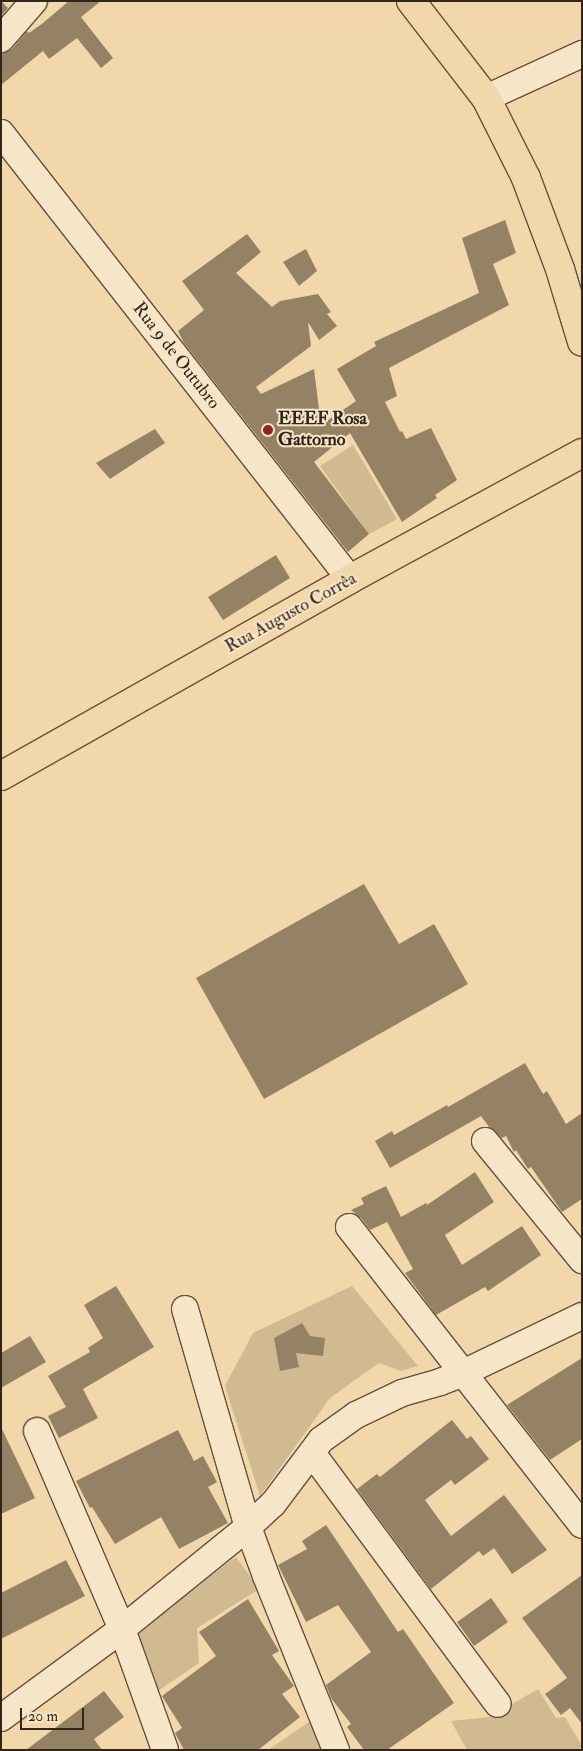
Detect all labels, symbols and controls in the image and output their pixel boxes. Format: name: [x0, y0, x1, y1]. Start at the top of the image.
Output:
street label: Rua 9 de Outubro: [128, 298, 224, 414]
place label: EEEF Rosa Gattorno: [278, 409, 367, 452]
marker: EEEF Rosa Gattorno: [262, 424, 274, 436]
street label: Rua Augusto Corrêa: [222, 568, 360, 658]
scale bar: [22, 1698, 86, 1730]
text: 20 m: [28, 1707, 58, 1726]

